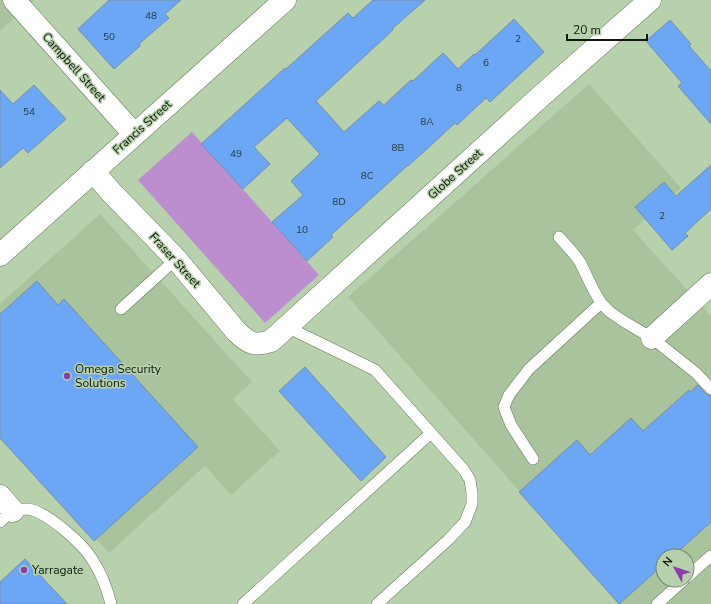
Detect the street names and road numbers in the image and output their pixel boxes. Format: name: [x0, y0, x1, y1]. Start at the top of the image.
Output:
street label: Campbell Street: [39, 29, 110, 106]
street label: Francis Street: [109, 96, 175, 158]
street label: Globe Street: [424, 145, 486, 203]
street label: Fraser Street: [146, 229, 205, 292]

